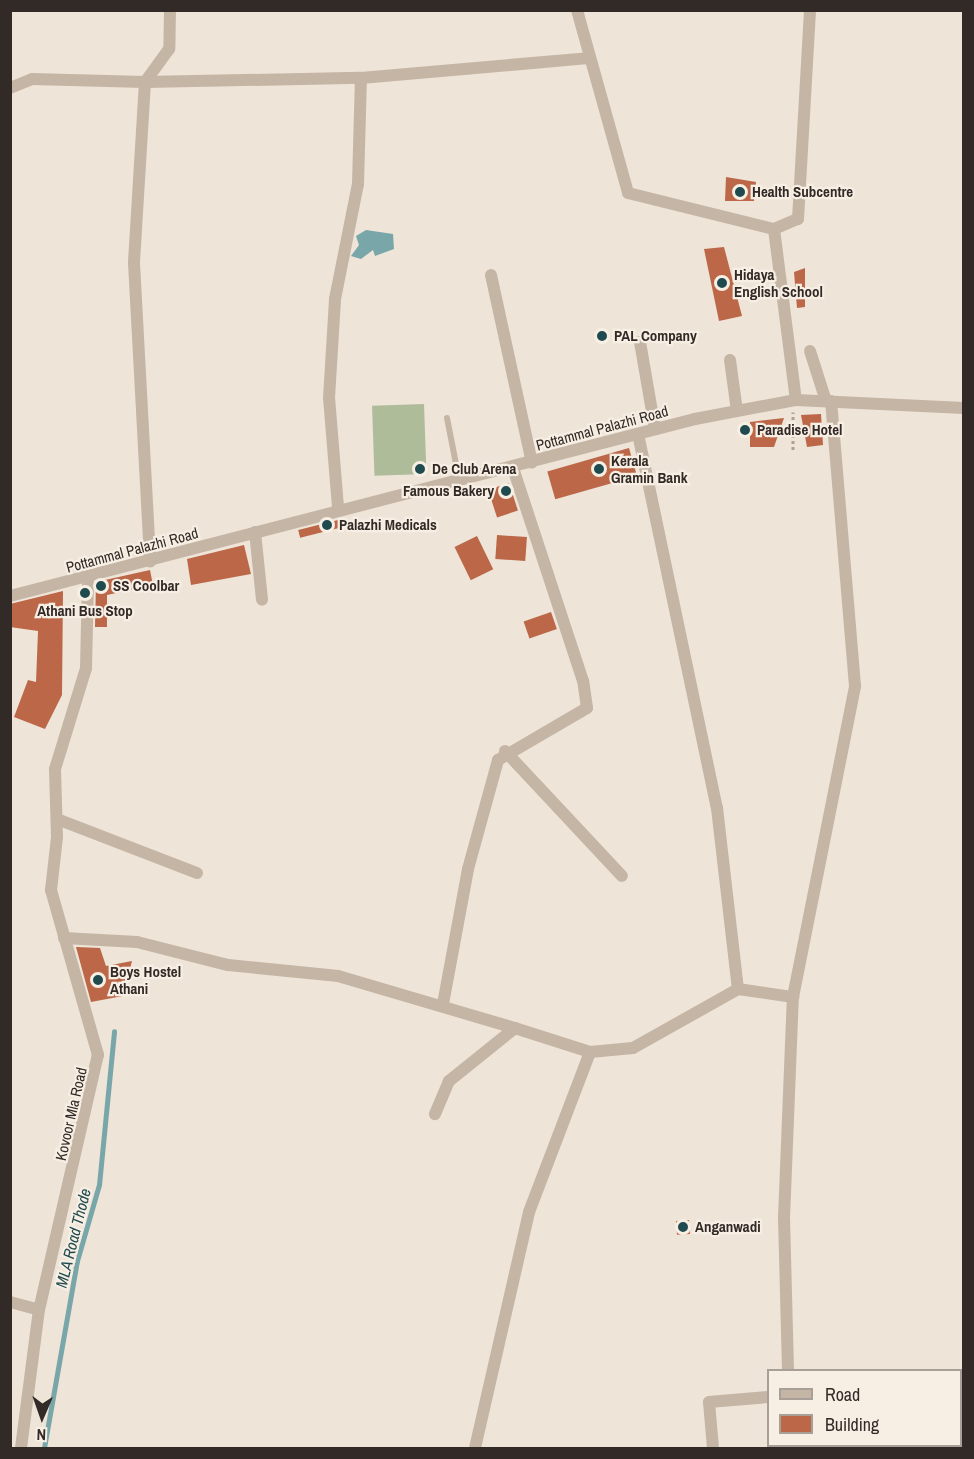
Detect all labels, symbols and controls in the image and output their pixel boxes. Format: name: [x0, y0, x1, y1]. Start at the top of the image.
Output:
place label: Health Subcentre: [752, 183, 853, 201]
marker: Health Subcentre: [733, 185, 747, 199]
place label: Hidaya English School: [734, 265, 823, 300]
marker: Hidaya English School: [715, 276, 729, 290]
place label: PAL Company: [614, 327, 697, 345]
marker: PAL Company: [595, 329, 609, 343]
street label: Pottammal Palazhi Road: [534, 402, 670, 454]
place label: Paradise Hotel: [757, 421, 842, 439]
marker: Paradise Hotel: [738, 423, 752, 437]
place label: Kerala Gramin Bank: [611, 451, 688, 486]
place label: De Club Arena: [432, 460, 517, 478]
marker: De Club Arena: [413, 462, 427, 476]
marker: Kerala Gramin Bank: [592, 462, 606, 476]
place label: Famous Bakery: [403, 482, 494, 500]
marker: Famous Bakery: [499, 484, 513, 498]
place label: Palazhi Medicals: [339, 516, 437, 534]
marker: Palazhi Medicals: [320, 518, 334, 532]
street label: Pottammal Palazhi Road: [64, 524, 200, 576]
place label: SS Coolbar: [113, 577, 179, 595]
marker: SS Coolbar: [94, 579, 108, 593]
marker: Athani Bus Stop: [78, 586, 92, 600]
place label: Athani Bus Stop: [37, 602, 133, 620]
place label: Boys Hostel Athani: [110, 962, 181, 997]
marker: Boys Hostel Athani: [91, 973, 105, 987]
street label: Kovoor Mla Road: [52, 1066, 90, 1162]
water label: MLA Road Thode: [51, 1186, 95, 1290]
place label: Anganwadi: [695, 1218, 761, 1236]
marker: Anganwadi: [676, 1220, 690, 1234]
legend: [767, 1369, 962, 1447]
text: Road: [825, 1382, 860, 1407]
north arrow: [12, 1387, 72, 1447]
text: Building: [825, 1412, 879, 1437]
text: N: [36, 1424, 47, 1446]

